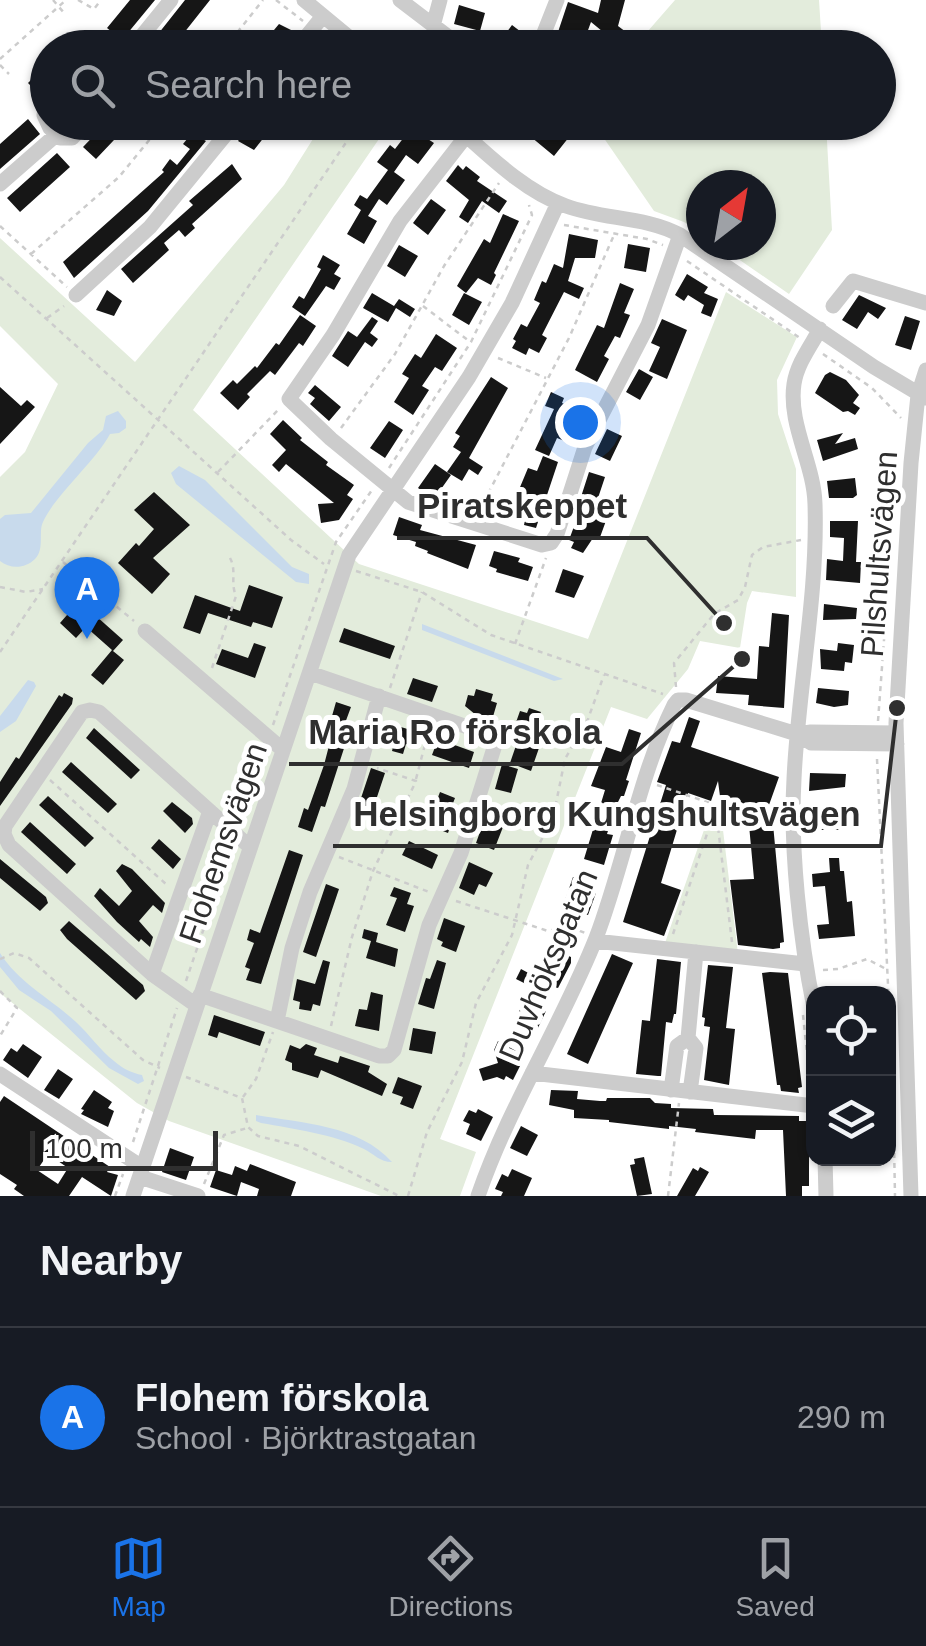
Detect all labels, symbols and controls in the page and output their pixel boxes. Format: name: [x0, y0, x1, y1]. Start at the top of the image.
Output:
search box: [30, 30, 896, 140]
icon: search: [65, 58, 120, 113]
text: Search here: [145, 64, 352, 106]
north arrow: [686, 170, 776, 260]
your location: [555, 397, 606, 448]
street label: Pilshultsvägen: [854, 450, 904, 658]
callout: Piratskeppet: [397, 473, 647, 538]
text: Piratskeppet: [417, 486, 627, 525]
pin: A: [54, 556, 120, 639]
callout: Maria Ro förskola: [289, 699, 622, 764]
text: Maria Ro förskola: [308, 712, 602, 751]
street label: Flohemsvägen: [172, 738, 274, 948]
callout: Helsingborg Kungshultsvägen: [333, 781, 881, 846]
text: Helsingborg Kungshultsvägen: [353, 794, 861, 833]
street label: Duvhöksgatan: [491, 864, 605, 1066]
map controls: [806, 986, 896, 1166]
button: locate: [806, 986, 896, 1076]
button: layers: [806, 1076, 896, 1166]
scale bar: [30, 1126, 218, 1170]
text: 100 m: [45, 1133, 123, 1164]
text: Nearby: [40, 1237, 182, 1284]
text: Flohem förskola: [135, 1377, 429, 1419]
text: A: [61, 1399, 84, 1435]
text: 290 m: [797, 1399, 886, 1435]
text: School · Björktrastgatan: [135, 1420, 477, 1456]
tab: Map: [111, 1531, 166, 1623]
tab: Directions: [389, 1531, 513, 1623]
tab: Saved: [735, 1531, 815, 1623]

